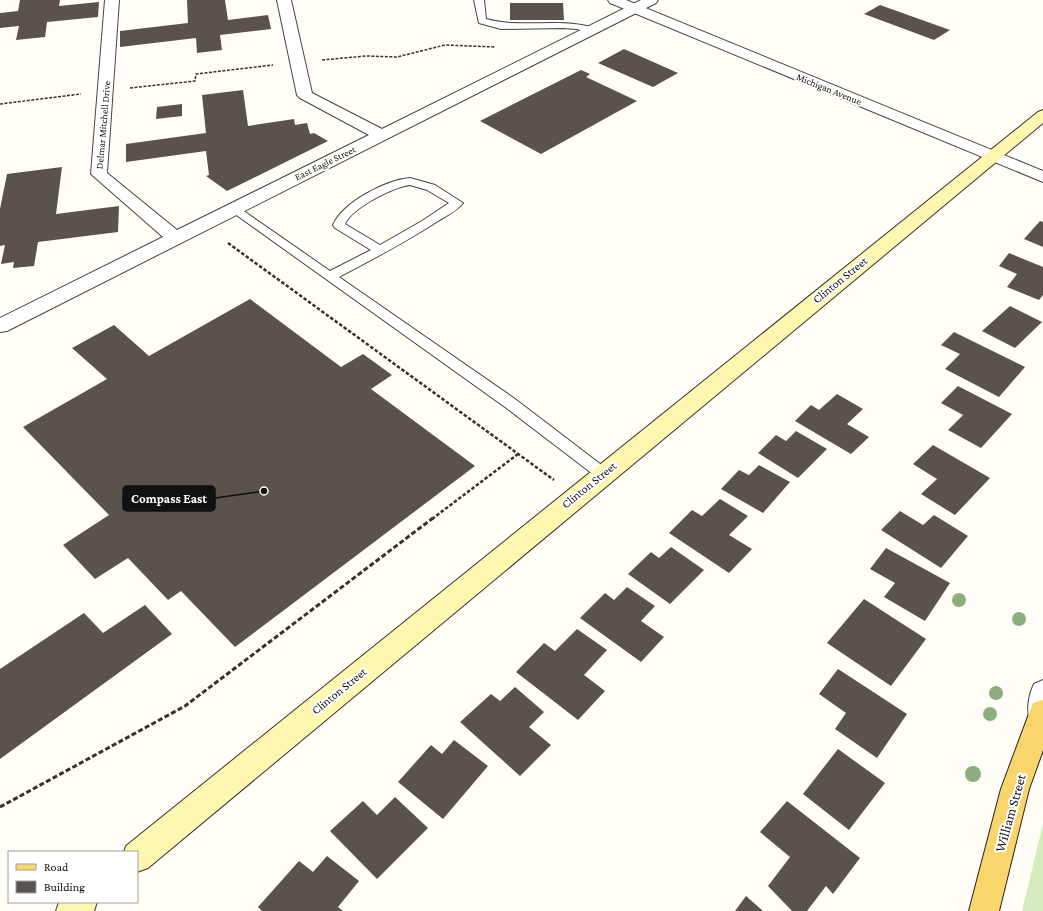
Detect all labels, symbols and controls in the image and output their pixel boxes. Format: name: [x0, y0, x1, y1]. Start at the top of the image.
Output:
street label: Michigan Avenue: [795, 71, 864, 107]
street label: Delmar Mitchell Drive: [94, 80, 112, 170]
street label: East Eagle Street: [293, 143, 358, 182]
street label: Clinton Street: [810, 253, 871, 306]
street label: Clinton Street: [559, 458, 620, 511]
callout: Compass East: [123, 486, 215, 511]
text: Compass East: [131, 491, 207, 506]
street label: Clinton Street: [309, 664, 370, 717]
street label: William Street: [991, 772, 1029, 854]
legend: [8, 851, 138, 903]
text: Road: [44, 860, 69, 874]
text: Building: [44, 880, 85, 894]

